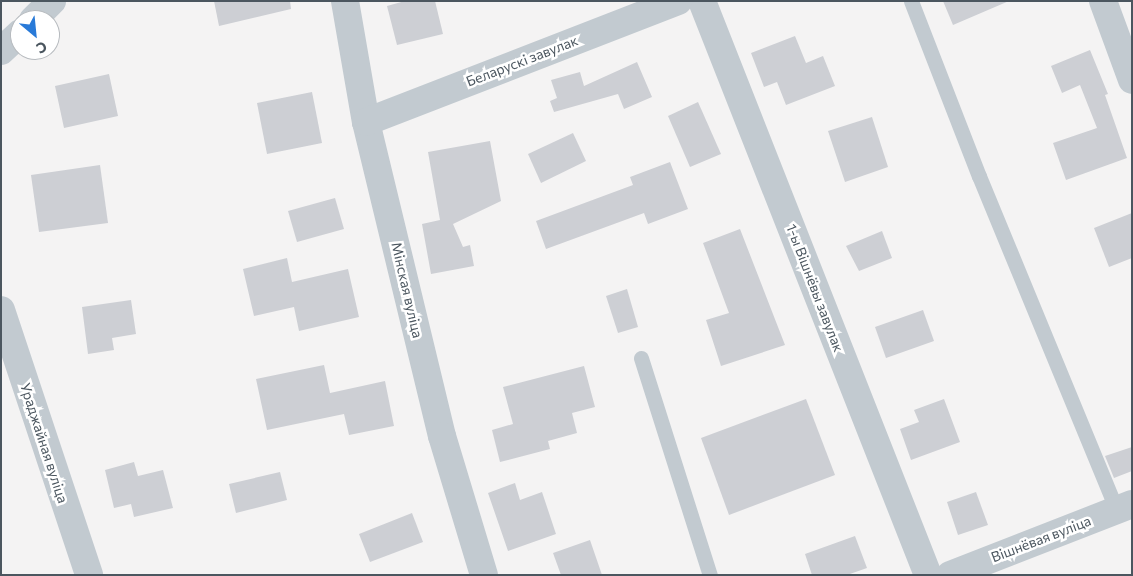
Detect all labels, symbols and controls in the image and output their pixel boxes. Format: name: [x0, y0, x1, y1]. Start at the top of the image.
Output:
north arrow: [10, 10, 60, 60]
street label: Беларускі завулак: [464, 32, 580, 90]
text: С: [34, 38, 50, 58]
street label: 1-ы Вішнёвы завулак: [783, 222, 847, 354]
street label: Мінская вуліца: [388, 240, 426, 340]
street label: Ураджайная вуліца: [17, 381, 71, 505]
street label: Вішнёвая вуліца: [989, 512, 1093, 566]

